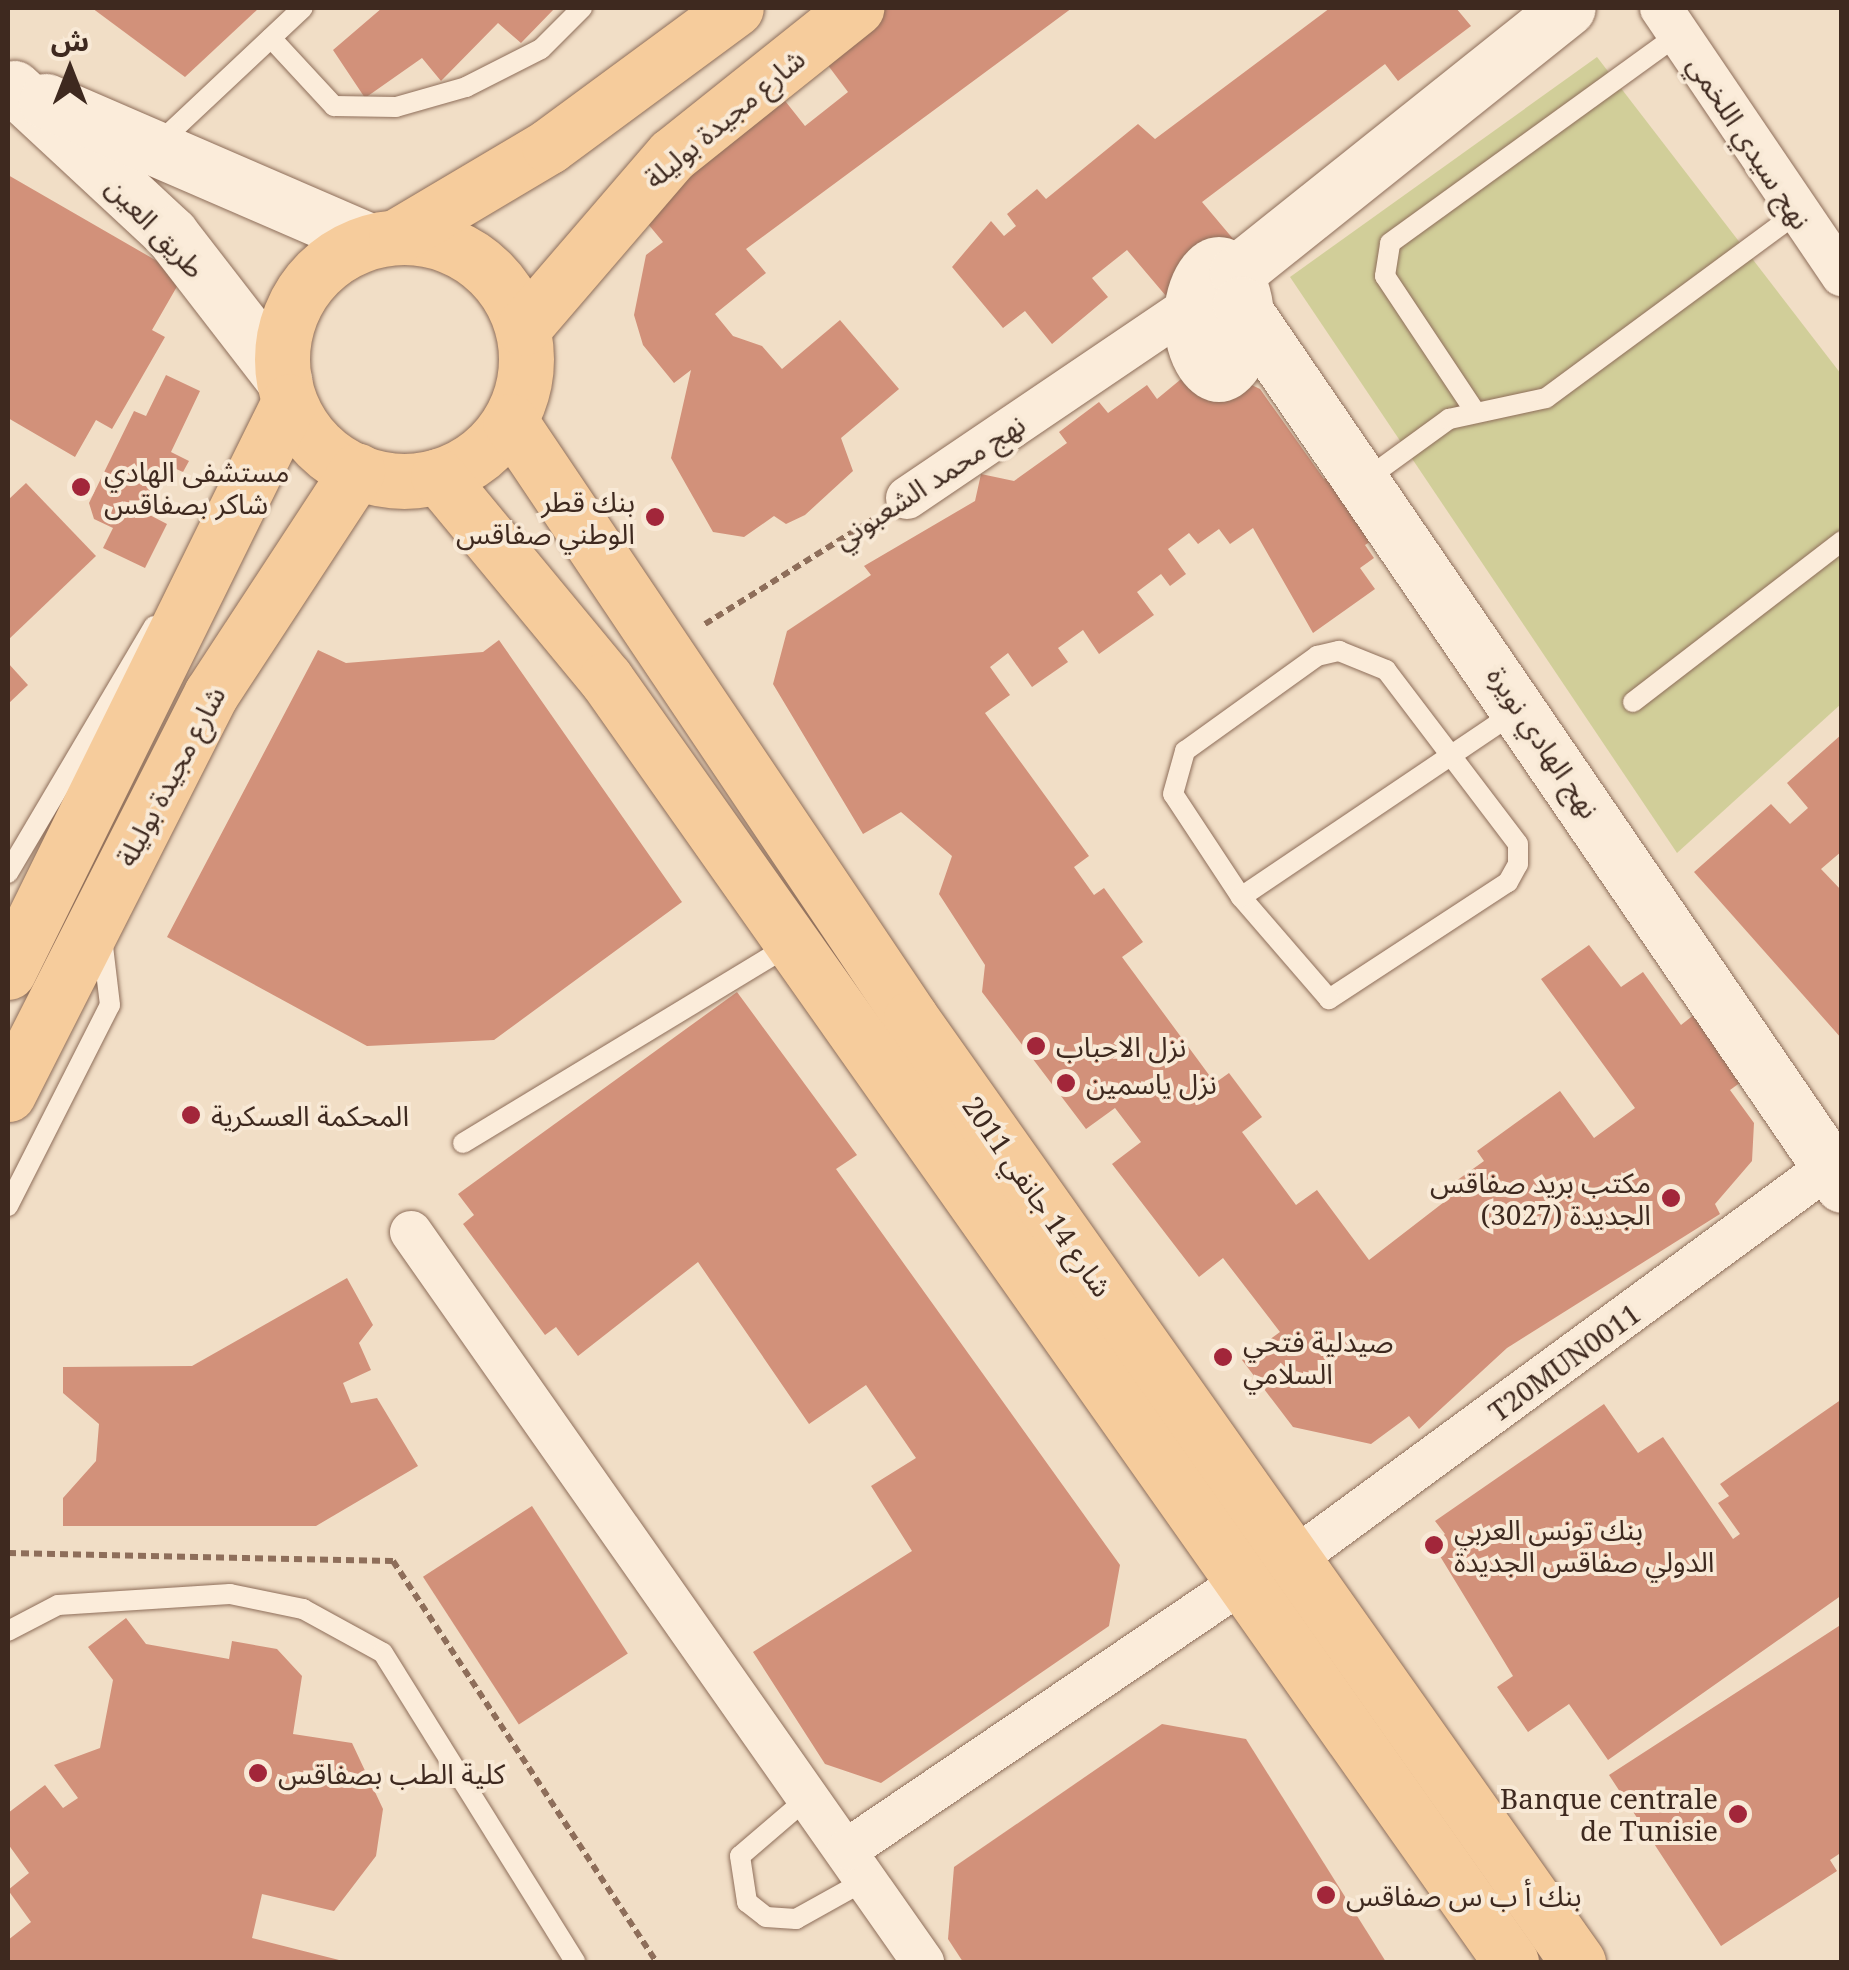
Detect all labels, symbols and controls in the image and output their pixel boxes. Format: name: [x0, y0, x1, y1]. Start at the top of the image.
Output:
north arrow: [20, 20, 120, 120]
text: ش: [51, 21, 89, 59]
street label: شارع مجيدة بوليلة: [637, 41, 811, 195]
street label: نهج سيدي اللخمي: [1681, 49, 1819, 235]
street label: طريق العين: [100, 170, 212, 284]
street label: نهج محمد الشعبوني: [827, 407, 1031, 555]
place label: مستشفى الهادي شاكر بصفاقس: [104, 454, 289, 520]
marker: مستشفى الهادي شاكر بصفاقس: [68, 474, 94, 500]
place label: بنك قطر الوطني صفاقس: [456, 484, 635, 550]
marker: بنك قطر الوطني صفاقس: [644, 506, 666, 528]
street label: نهج الهادي نويرة: [1481, 660, 1607, 824]
street label: شارع مجيدة بوليلة: [108, 680, 232, 872]
place label: نزل الاحباب: [1056, 1029, 1186, 1063]
marker: نزل الاحباب: [1025, 1035, 1047, 1057]
place label: نزل ياسمين: [1086, 1066, 1217, 1100]
marker: نزل ياسمين: [1055, 1072, 1077, 1094]
street label: شارع 14 جانفي 2011: [956, 1089, 1120, 1303]
place label: المحكمة العسكرية: [211, 1098, 409, 1132]
marker: المحكمة العسكرية: [180, 1104, 202, 1126]
place label: مكتب بريد صفاقس الجديدة (3027): [1430, 1165, 1651, 1231]
marker: مكتب بريد صفاقس الجديدة (3027): [1660, 1187, 1682, 1209]
street label: T20MUN0011: [1482, 1296, 1646, 1428]
place label: صيدلية فتحي السلامي: [1243, 1324, 1394, 1390]
marker: صيدلية فتحي السلامي: [1212, 1346, 1234, 1368]
place label: بنك تونس العربي الدولي صفاقس الجديدة: [1454, 1512, 1714, 1578]
marker: بنك تونس العربي الدولي صفاقس الجديدة: [1423, 1534, 1445, 1556]
place label: كلية الطب بصفاقس: [278, 1756, 505, 1790]
marker: كلية الطب بصفاقس: [247, 1762, 269, 1784]
place label: Banque centrale de Tunisie: [1500, 1781, 1718, 1847]
marker: Banque centrale de Tunisie: [1727, 1803, 1749, 1825]
place label: بنك أ ب س صفاقس: [1346, 1878, 1582, 1912]
marker: بنك أ ب س صفاقس: [1315, 1884, 1337, 1906]

